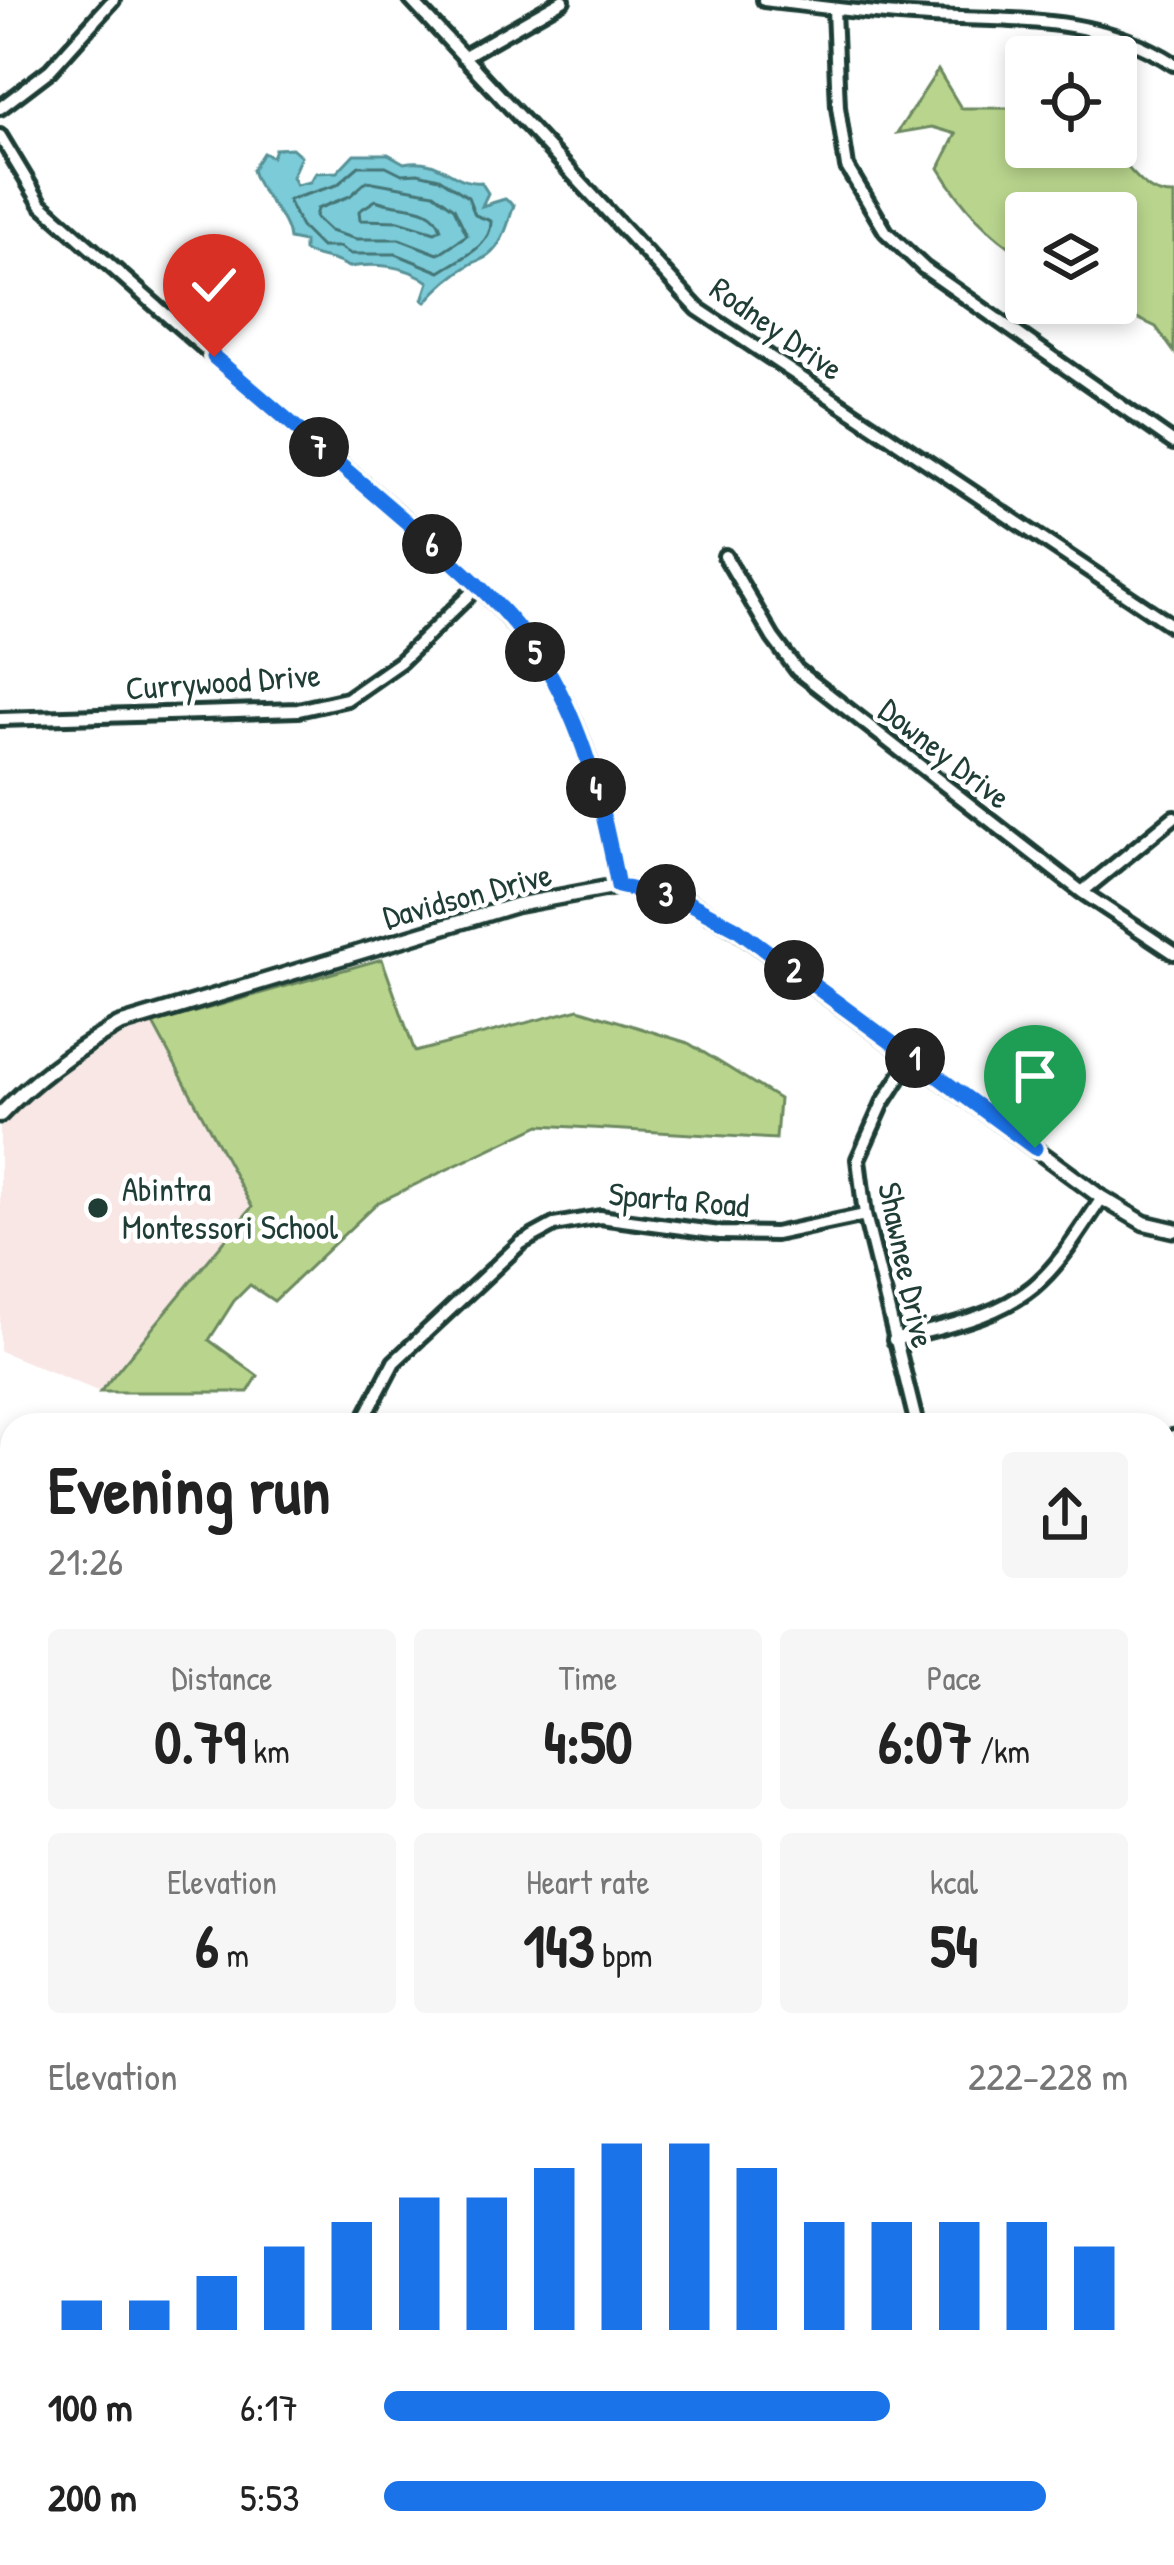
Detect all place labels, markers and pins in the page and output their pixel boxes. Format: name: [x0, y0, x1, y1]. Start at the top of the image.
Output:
pin: [163, 234, 265, 357]
pin: 7: [289, 417, 349, 477]
pin: 6: [402, 514, 462, 574]
pin: 5: [505, 622, 565, 682]
pin: 4: [566, 758, 626, 818]
pin: 3: [636, 864, 696, 924]
pin: 2: [764, 940, 824, 1000]
pin: [984, 1025, 1086, 1148]
pin: 1: [885, 1028, 945, 1088]
place label: Abintra Montessori School: [122, 1167, 338, 1249]
marker: Abintra Montessori School: [85, 1195, 111, 1221]

